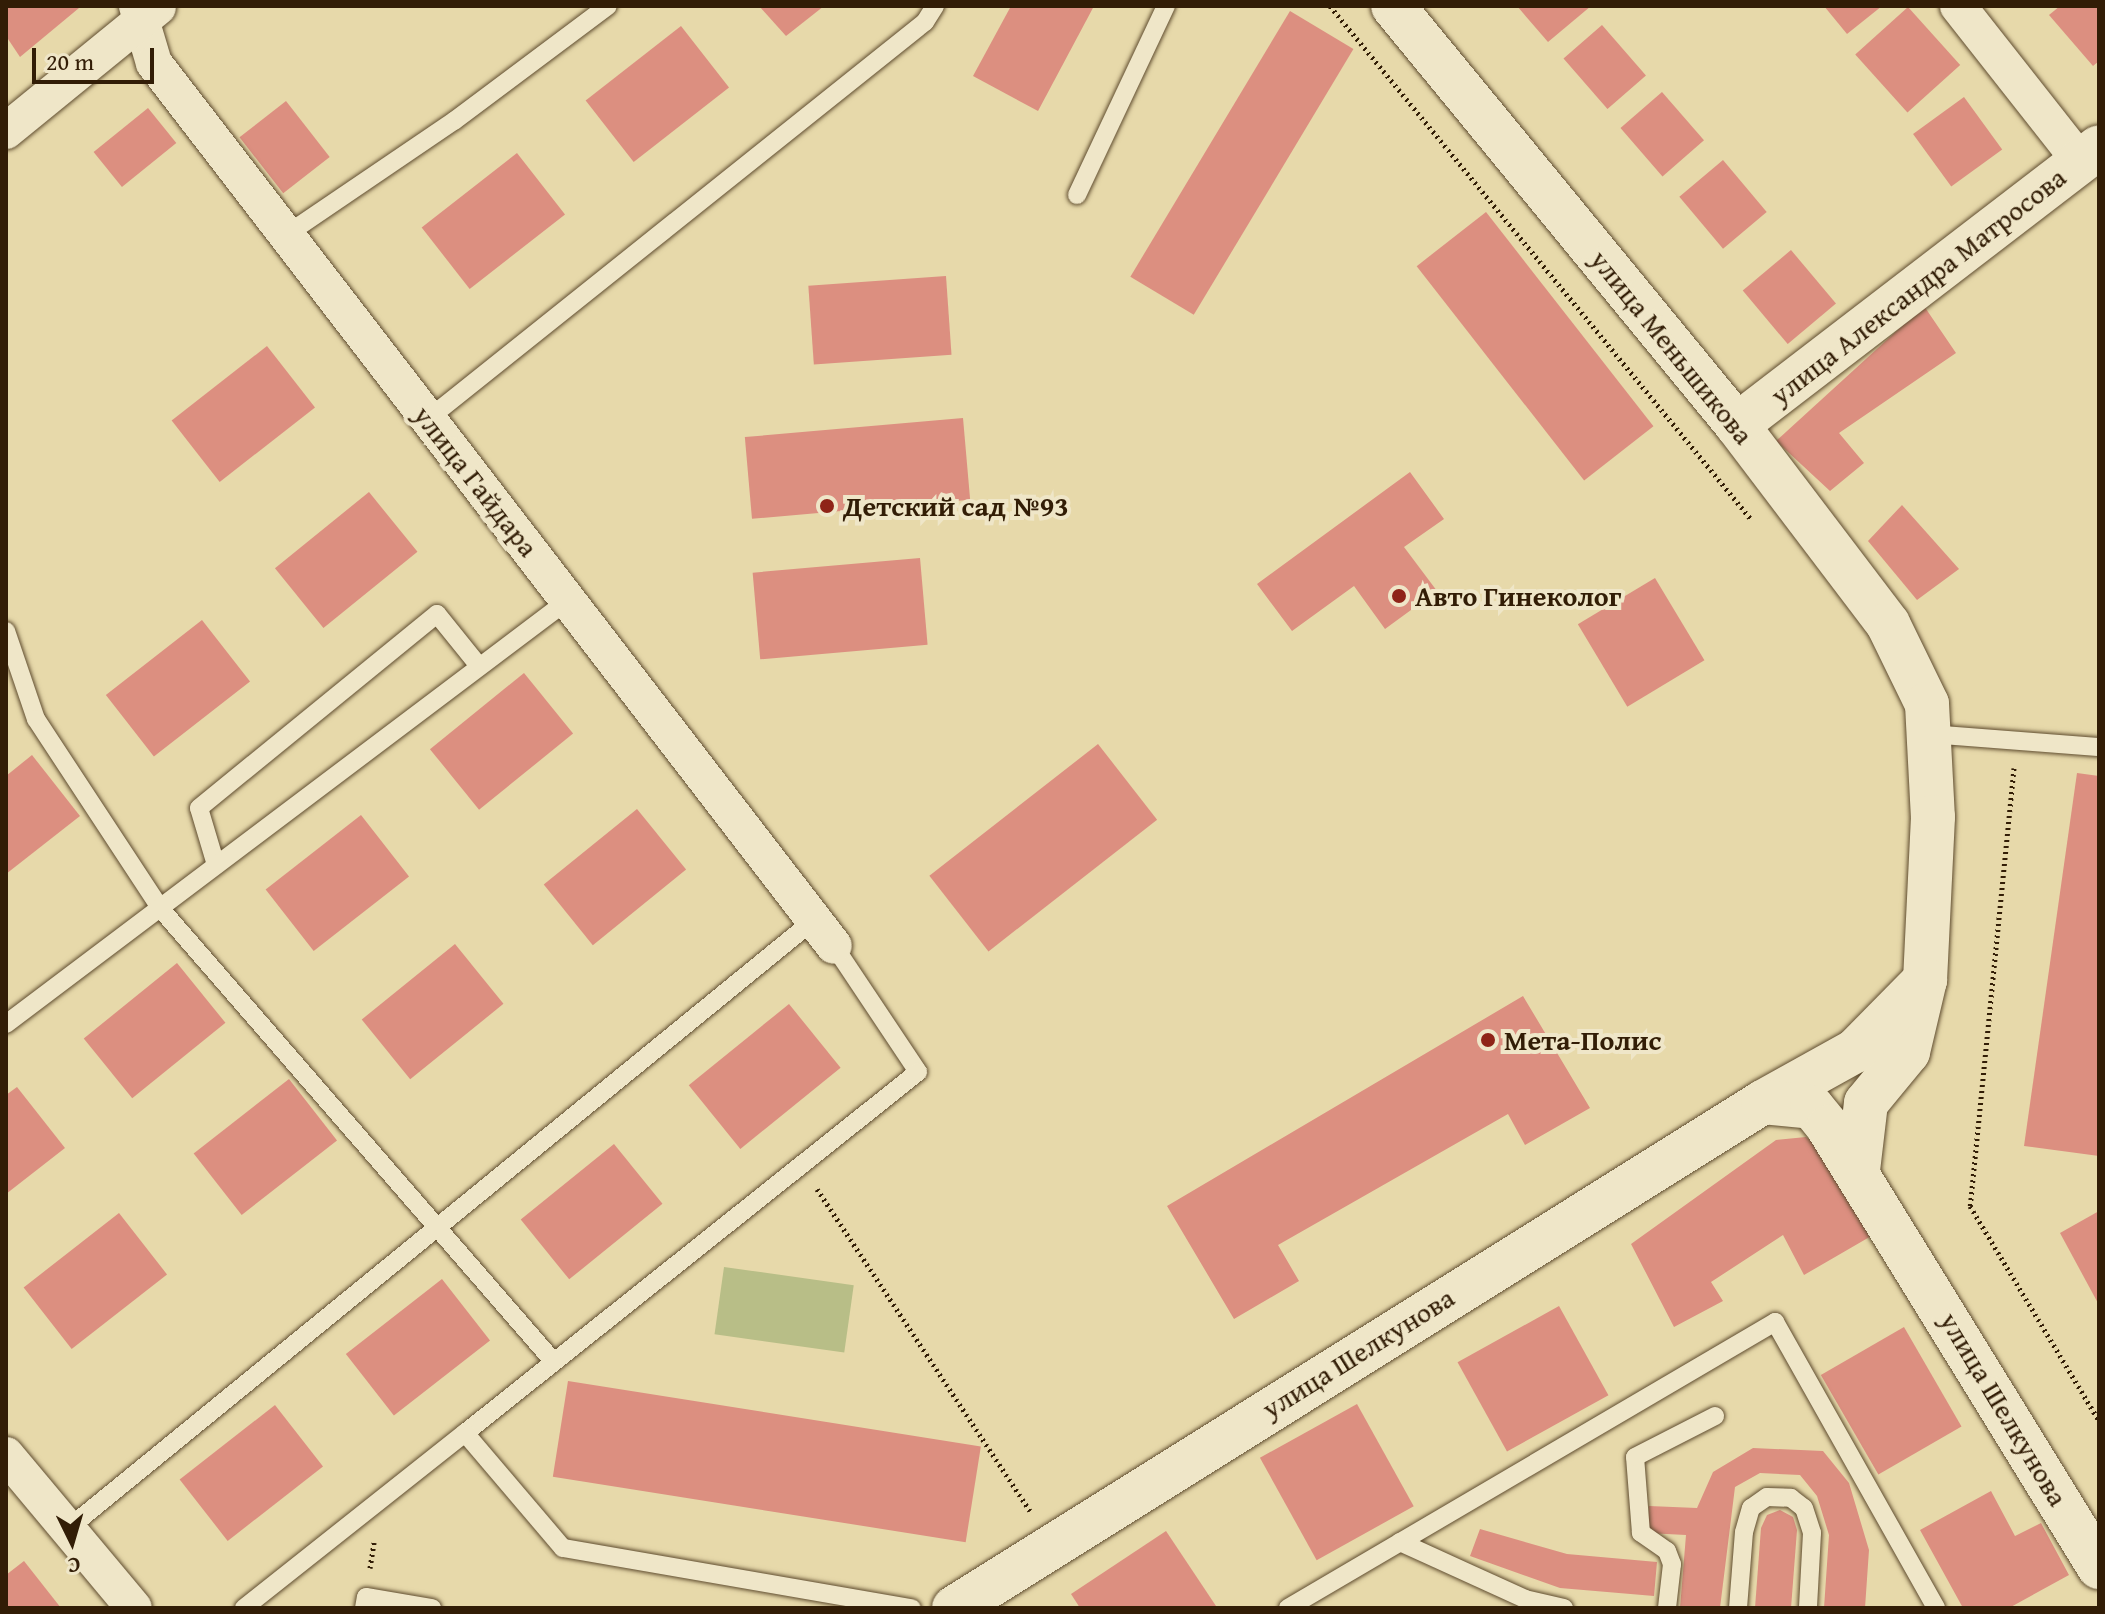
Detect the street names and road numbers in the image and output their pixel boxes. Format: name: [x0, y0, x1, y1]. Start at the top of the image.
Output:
street label: улица Александра Матросова: [1764, 160, 2072, 412]
street label: улица Меньшикова: [1583, 243, 1761, 451]
street label: улица Гайдара: [407, 399, 545, 563]
street label: улица Шелкунова: [1256, 1280, 1460, 1426]
street label: улица Шелкунова: [1933, 1306, 2075, 1512]

